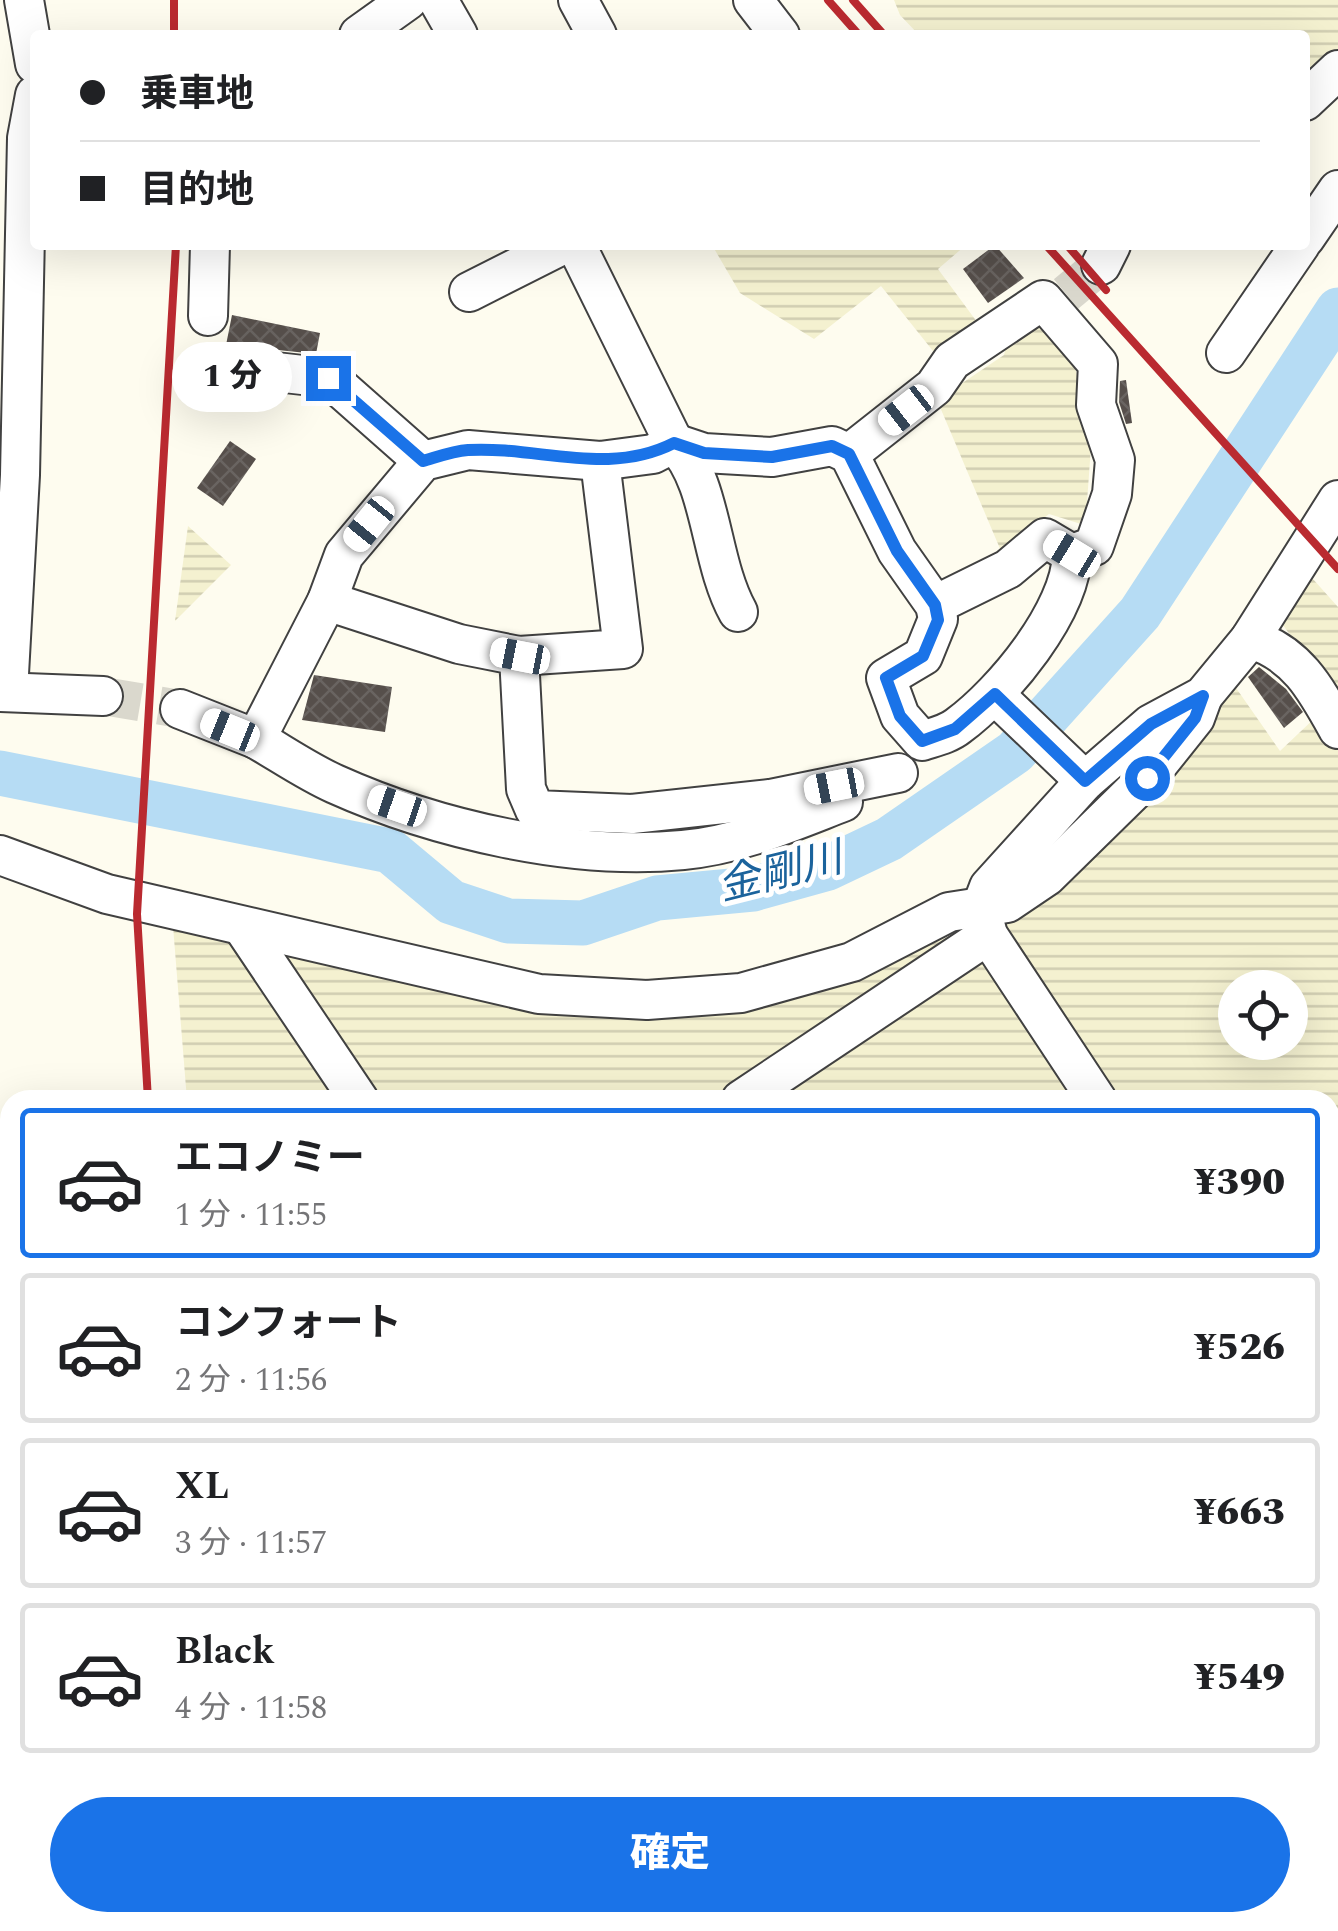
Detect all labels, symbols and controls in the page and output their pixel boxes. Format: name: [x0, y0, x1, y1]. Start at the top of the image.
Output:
text: 乗車地: [140, 66, 254, 124]
text: 目的地: [140, 162, 254, 220]
callout: 1 分: [173, 343, 293, 413]
text: 1 分: [202, 352, 262, 401]
route end: [306, 356, 351, 401]
car: [873, 380, 939, 440]
car: [338, 491, 400, 557]
car: [1039, 526, 1105, 582]
car: [488, 636, 552, 676]
car: [197, 705, 263, 755]
route start: [1125, 756, 1170, 801]
car: [802, 766, 866, 806]
car: [364, 782, 430, 830]
water label: 金剛川: [711, 826, 853, 919]
map controls: [1218, 970, 1308, 1060]
button: locate: [1218, 970, 1308, 1060]
text: エコノミー: [175, 1130, 365, 1188]
icon: car: [55, 1138, 145, 1228]
text: ¥390: [1194, 1154, 1285, 1212]
text: 1 分 · 11:55: [175, 1191, 327, 1240]
text: コンフォート: [175, 1295, 402, 1353]
icon: car: [55, 1303, 145, 1393]
text: ¥526: [1194, 1319, 1285, 1377]
text: 2 分 · 11:56: [175, 1356, 327, 1405]
text: XL: [175, 1458, 229, 1516]
icon: car: [55, 1468, 145, 1558]
text: ¥663: [1194, 1484, 1285, 1542]
text: 3 分 · 11:57: [175, 1519, 327, 1568]
text: Black: [175, 1623, 275, 1681]
icon: car: [55, 1633, 145, 1723]
text: ¥549: [1194, 1649, 1285, 1707]
text: 4 分 · 11:58: [175, 1684, 327, 1733]
button: 確定: [50, 1797, 1290, 1912]

